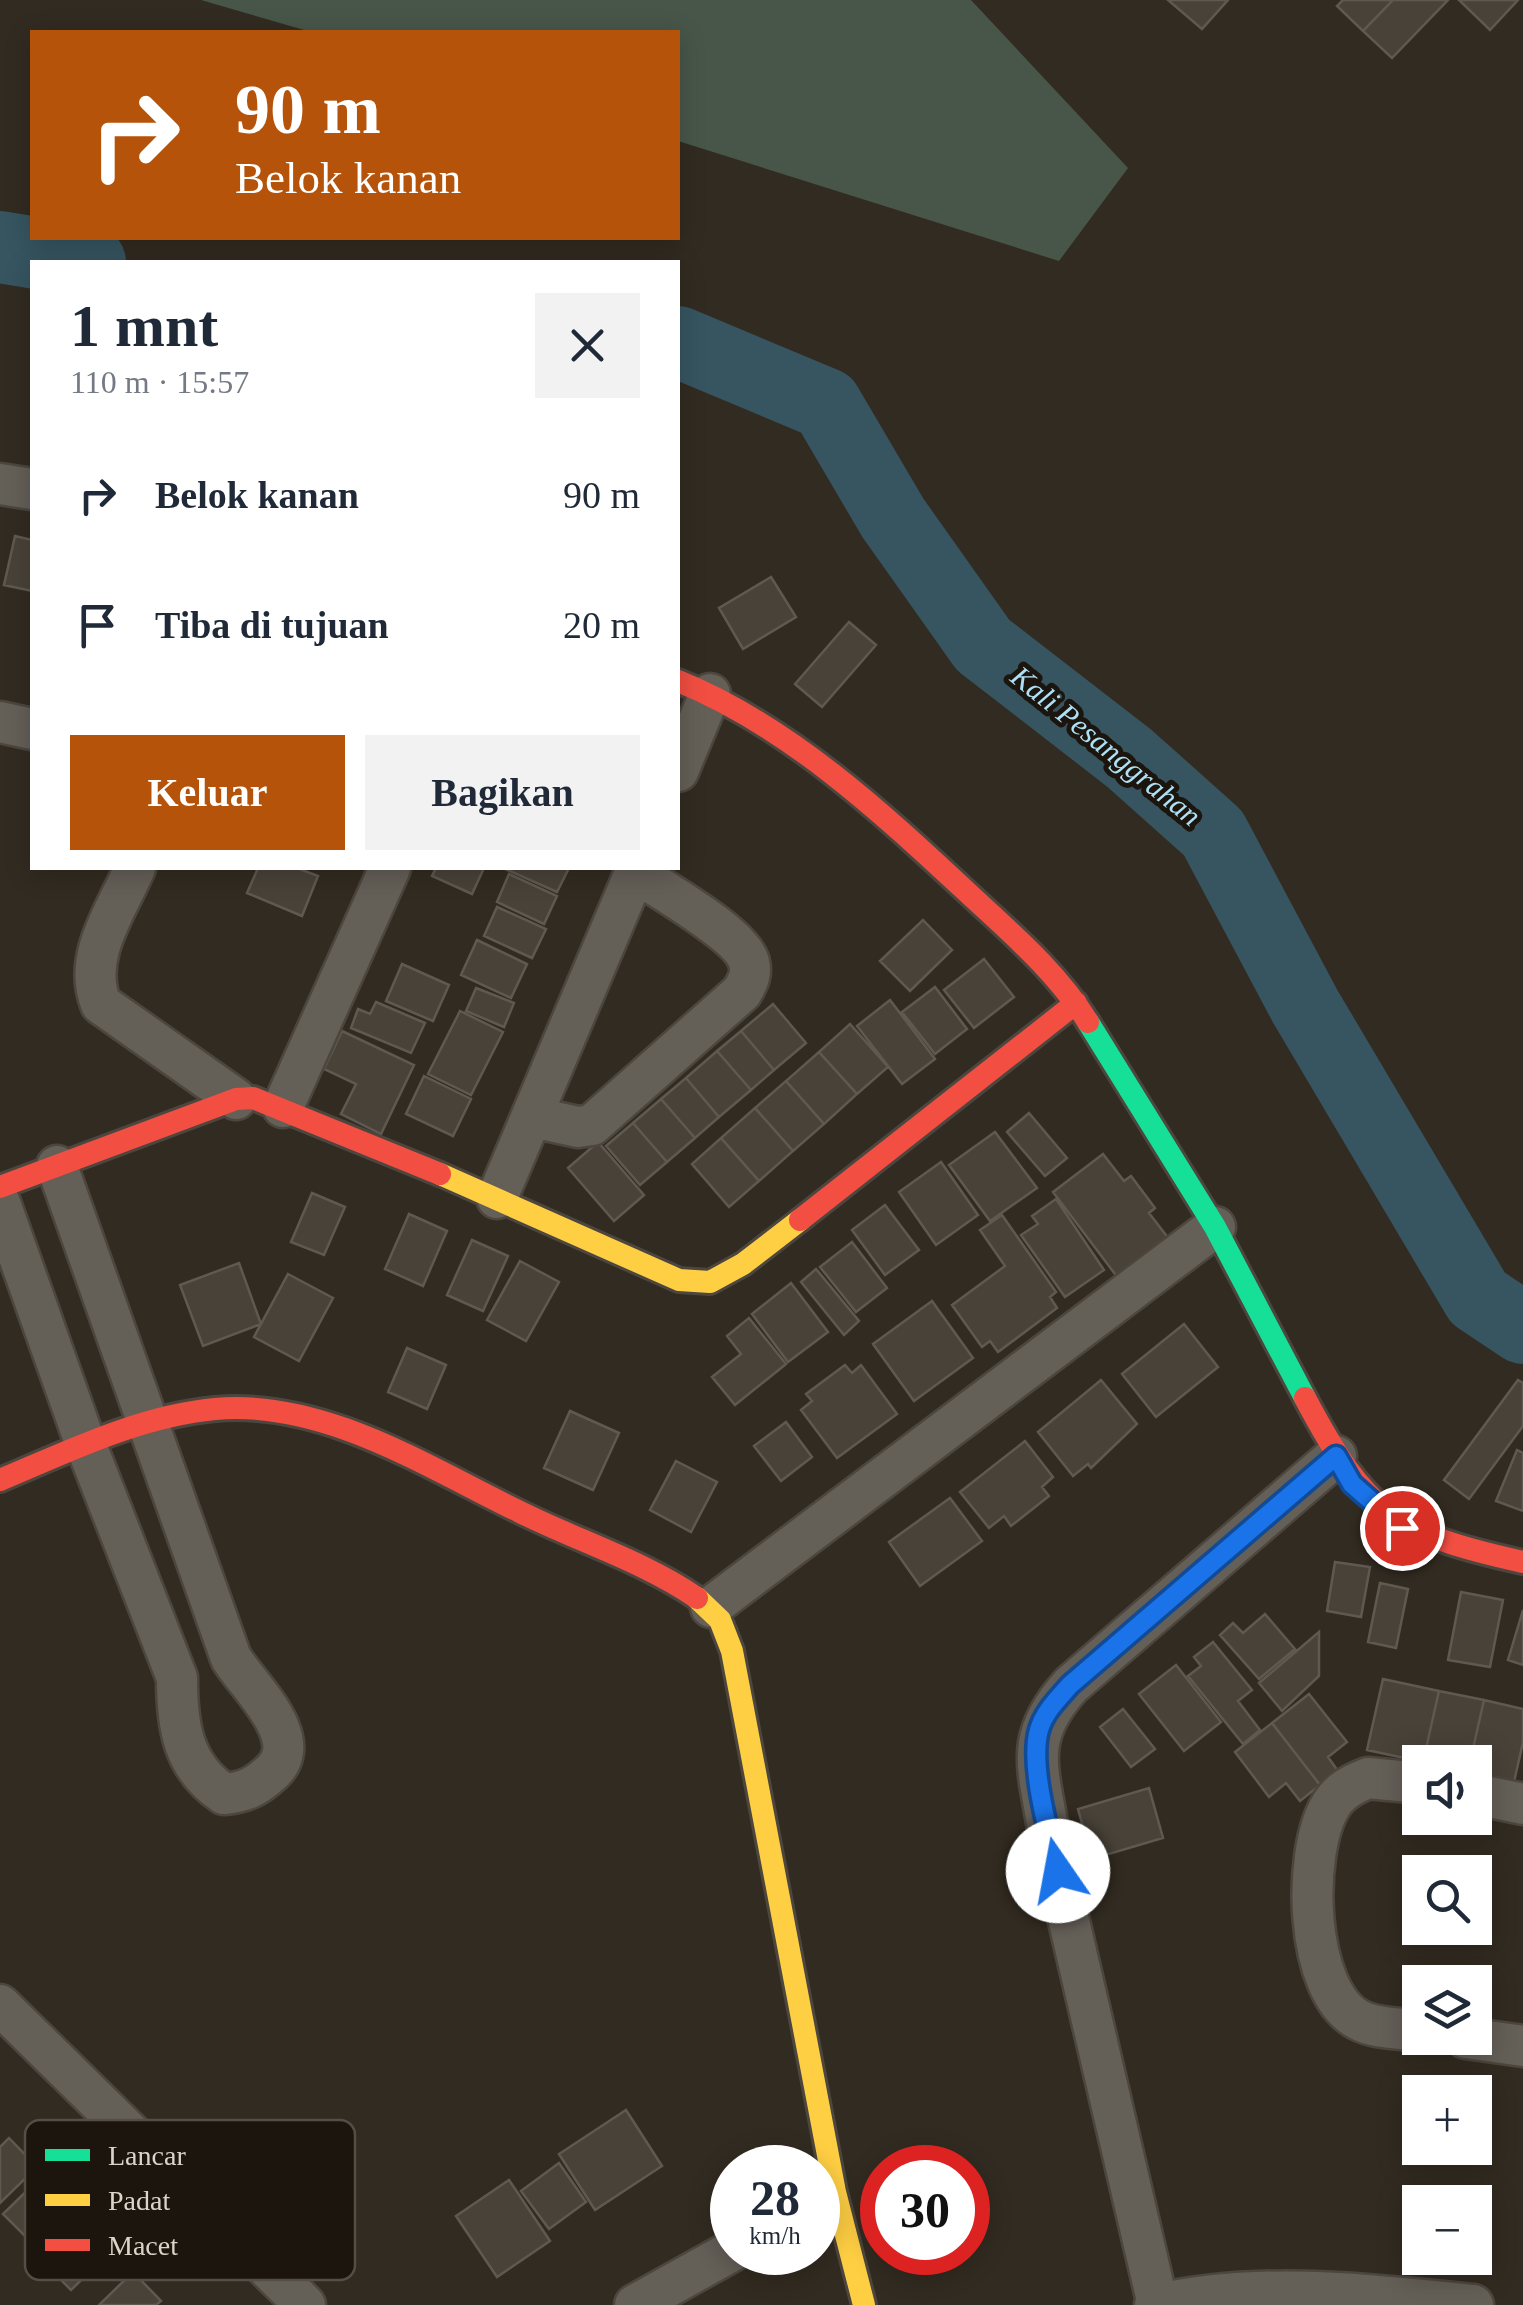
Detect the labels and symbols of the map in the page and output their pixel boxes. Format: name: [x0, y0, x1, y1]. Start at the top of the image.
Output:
water label: Kali Pesanggrahan: [1004, 658, 1208, 832]
pin: [1360, 1486, 1445, 1571]
position arrow: [1006, 1819, 1110, 1923]
legend: [25, 2120, 355, 2280]
text: Lancar: [108, 2140, 186, 2171]
speed limit sign: 30: [860, 2145, 990, 2275]
text: Padat: [108, 2185, 170, 2216]
text: Macet: [108, 2230, 178, 2261]

